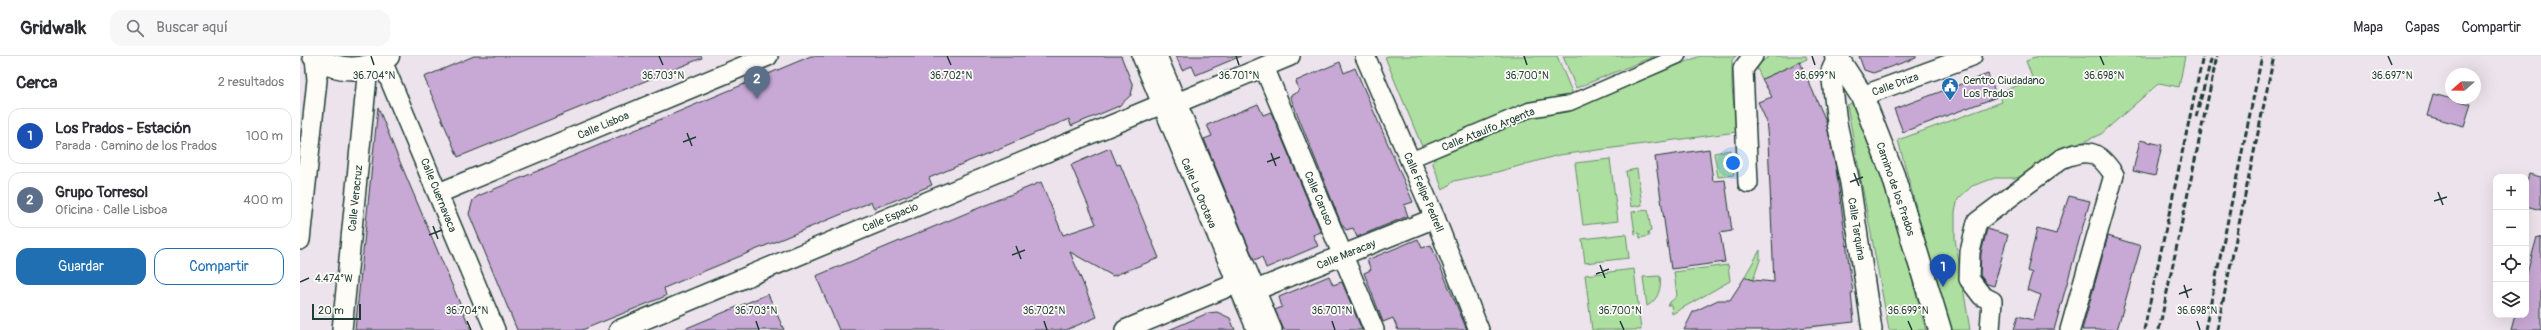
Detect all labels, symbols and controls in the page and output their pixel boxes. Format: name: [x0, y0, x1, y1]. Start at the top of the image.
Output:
search box: [110, 10, 390, 46]
text: Gridwalk: [20, 16, 86, 40]
icon: search: [124, 17, 146, 39]
text: Buscar aquí: [156, 18, 228, 37]
text: Mapa: [2353, 19, 2383, 36]
text: Capas: [2405, 19, 2440, 36]
text: Compartir: [2462, 19, 2521, 36]
pin: 2: [744, 66, 770, 99]
north arrow: [2445, 68, 2481, 104]
text: 36.704°N: [353, 70, 396, 82]
text: 36.703°N: [642, 70, 684, 82]
text: 36.702°N: [930, 70, 972, 82]
text: 36.701°N: [1219, 70, 1260, 82]
text: 36.700°N: [1505, 70, 1549, 82]
text: 36.699°N: [1795, 70, 1836, 82]
street label: Calle Driza: [1870, 70, 1920, 99]
text: 36.698°N: [2084, 70, 2125, 82]
text: 36.697°N: [2372, 70, 2413, 82]
text: Cerca: [16, 72, 57, 93]
text: 2 resultados: [218, 74, 284, 90]
place label: Centro Ciudadano Los Prados: [1963, 74, 2045, 100]
public building icon: Centro Ciudadano Los Prados: [1940, 76, 1960, 101]
street label: Calle Ataulfo Argenta: [1440, 105, 1537, 154]
street label: Calle Lisboa: [576, 109, 631, 142]
text: Los Prados - Estación: [55, 119, 191, 138]
text: 1: [27, 128, 33, 144]
text: 100 m: [246, 128, 283, 144]
text: Parada · Camino de los Prados: [55, 138, 217, 154]
street label: Camino de los Prados: [1873, 141, 1918, 238]
street label: Calle Felipe Pedrell: [1401, 150, 1446, 234]
your location: [1723, 153, 1743, 173]
street label: Calle Cuernavaca: [418, 156, 459, 234]
street label: Calle La Orotava: [1178, 156, 1219, 230]
street label: Calle Veracruz: [346, 164, 365, 232]
street label: Calle Caruso: [1301, 169, 1336, 227]
map controls: [2493, 174, 2529, 318]
button: +: [2493, 174, 2529, 210]
text: Grupo Torresol: [55, 183, 148, 202]
text: 2: [26, 192, 34, 208]
text: 400 m: [243, 192, 283, 208]
street label: Calle Tarquina: [1845, 197, 1868, 261]
street label: Calle Espacio: [860, 200, 920, 235]
text: Oficina · Calle Lisboa: [55, 202, 167, 218]
button: −: [2493, 210, 2529, 246]
street label: Calle Maracay: [1315, 237, 1378, 272]
button: locate: [2493, 246, 2529, 282]
button: Guardar: [16, 248, 146, 285]
button: Compartir: [154, 248, 284, 285]
pin: 1: [1930, 254, 1956, 287]
text: 4.474°W: [315, 273, 353, 285]
button: layers: [2493, 282, 2529, 318]
scale bar: [312, 302, 361, 321]
text: 20 m: [318, 304, 344, 317]
text: 36.704°N: [446, 305, 489, 317]
text: 36.703°N: [735, 305, 777, 317]
text: 36.702°N: [1023, 305, 1065, 317]
text: 36.701°N: [1312, 305, 1353, 317]
text: 36.700°N: [1598, 305, 1642, 317]
text: 36.699°N: [1888, 305, 1929, 317]
text: 36.698°N: [2177, 305, 2218, 317]

